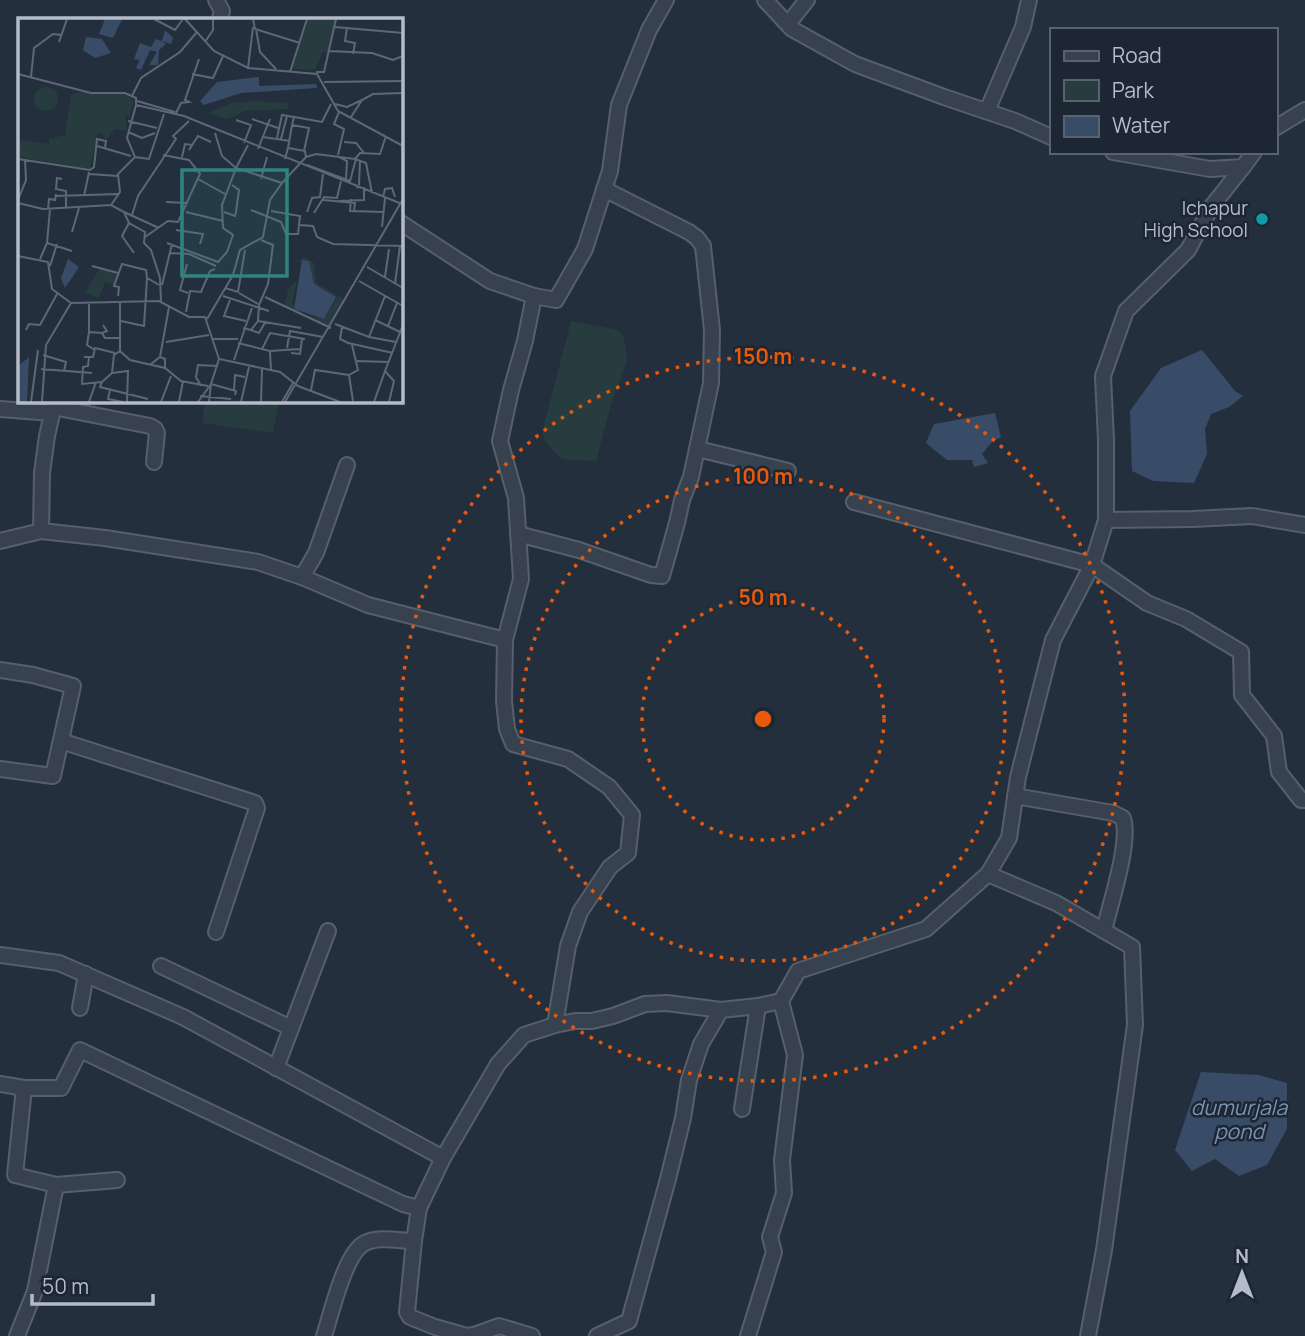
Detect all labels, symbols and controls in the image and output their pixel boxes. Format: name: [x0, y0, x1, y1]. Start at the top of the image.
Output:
inset map: [18, 18, 402, 402]
legend: [1050, 28, 1277, 154]
text: Road: [1112, 41, 1162, 69]
text: Park: [1112, 76, 1154, 104]
text: Water: [1112, 111, 1171, 139]
place label: Ichapur High School: [1144, 195, 1248, 243]
marker: Ichapur High School: [1254, 211, 1270, 227]
text: 150 m: [734, 342, 792, 370]
text: 100 m: [733, 462, 793, 490]
text: 50 m: [738, 583, 788, 611]
centre of rings: [751, 707, 775, 731]
water label: dumurjala pond: [1191, 1093, 1288, 1145]
north arrow: [1207, 1238, 1277, 1308]
text: N: [1235, 1243, 1249, 1269]
scale bar: [32, 1262, 152, 1306]
text: 50 m: [42, 1272, 89, 1300]

